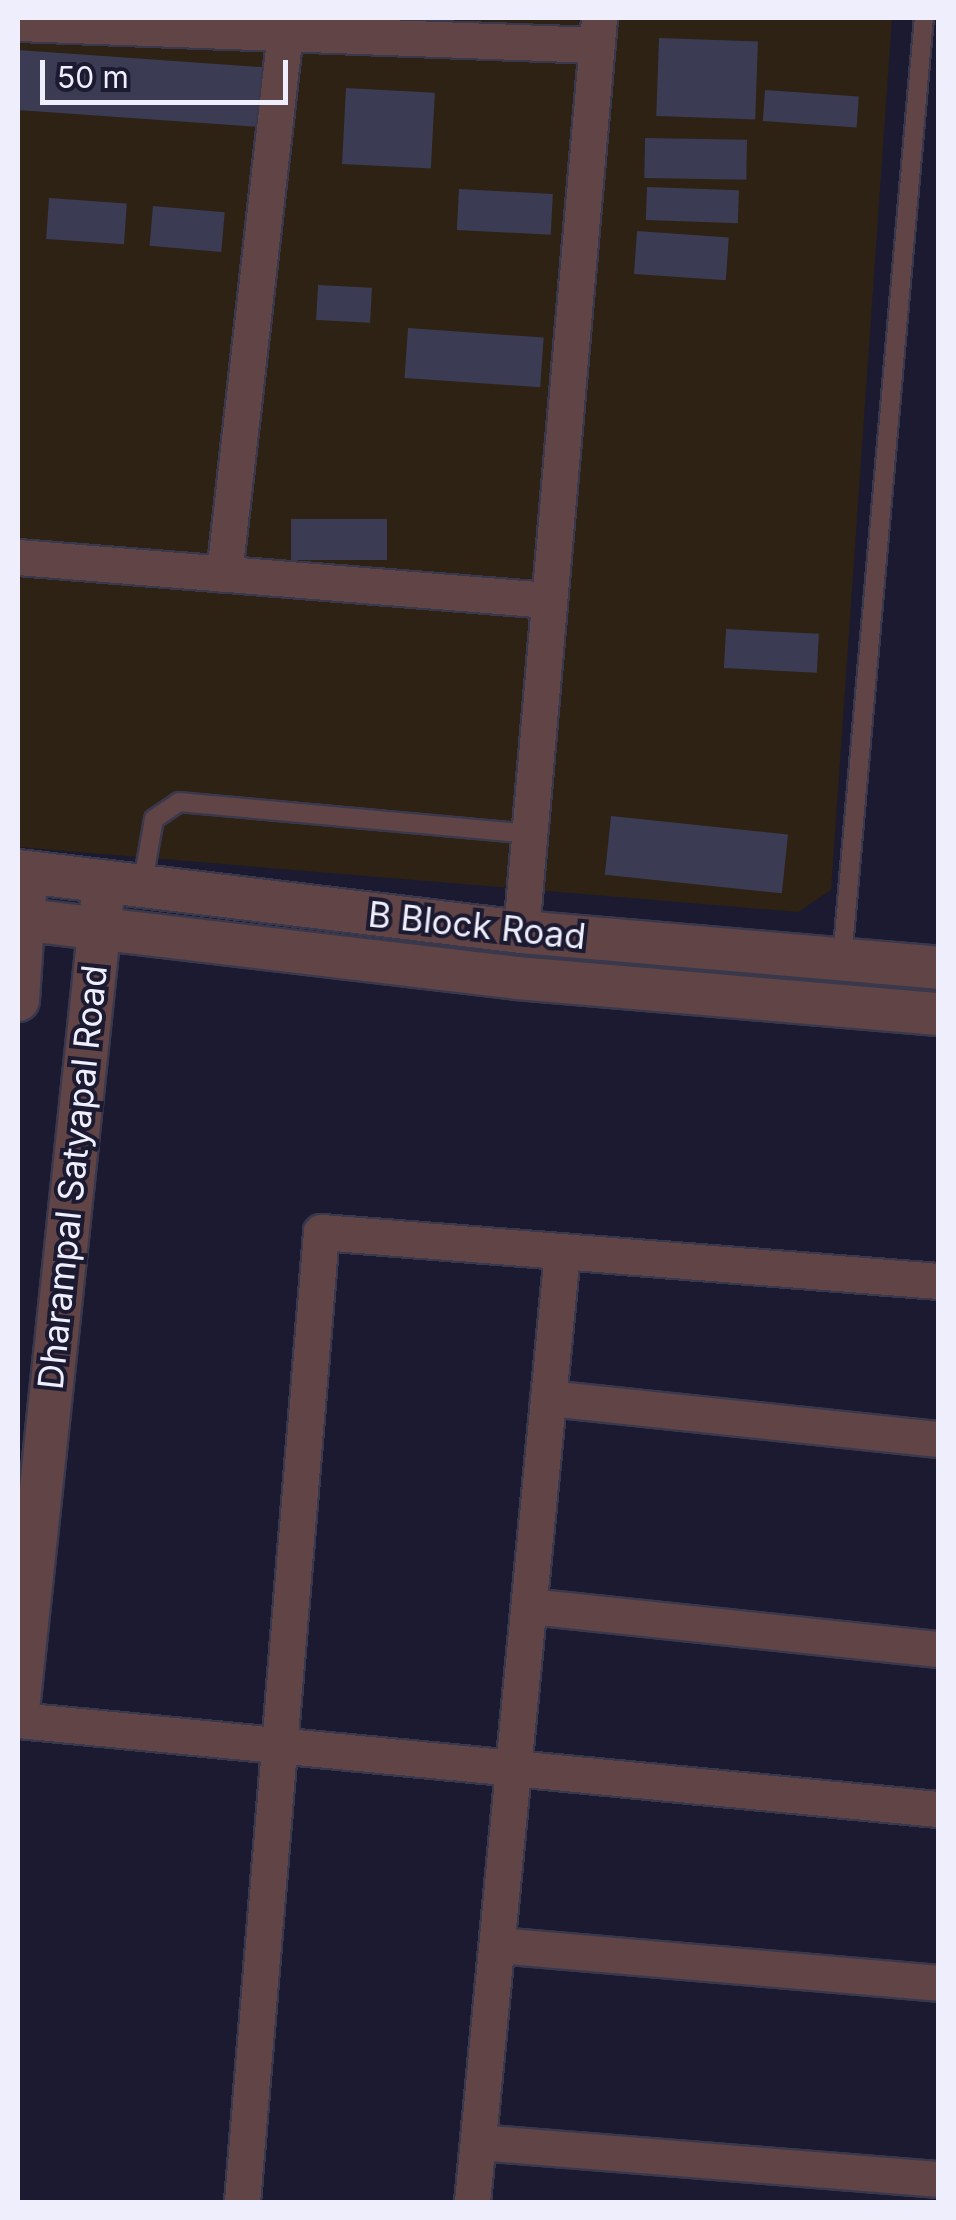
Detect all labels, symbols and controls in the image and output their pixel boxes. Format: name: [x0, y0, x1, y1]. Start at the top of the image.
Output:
scale bar: [45, 40, 292, 102]
text: 50 m: [57, 59, 129, 95]
street label: B Block Road: [366, 893, 588, 957]
street label: Dharampal Satyapal Road: [29, 963, 115, 1391]

